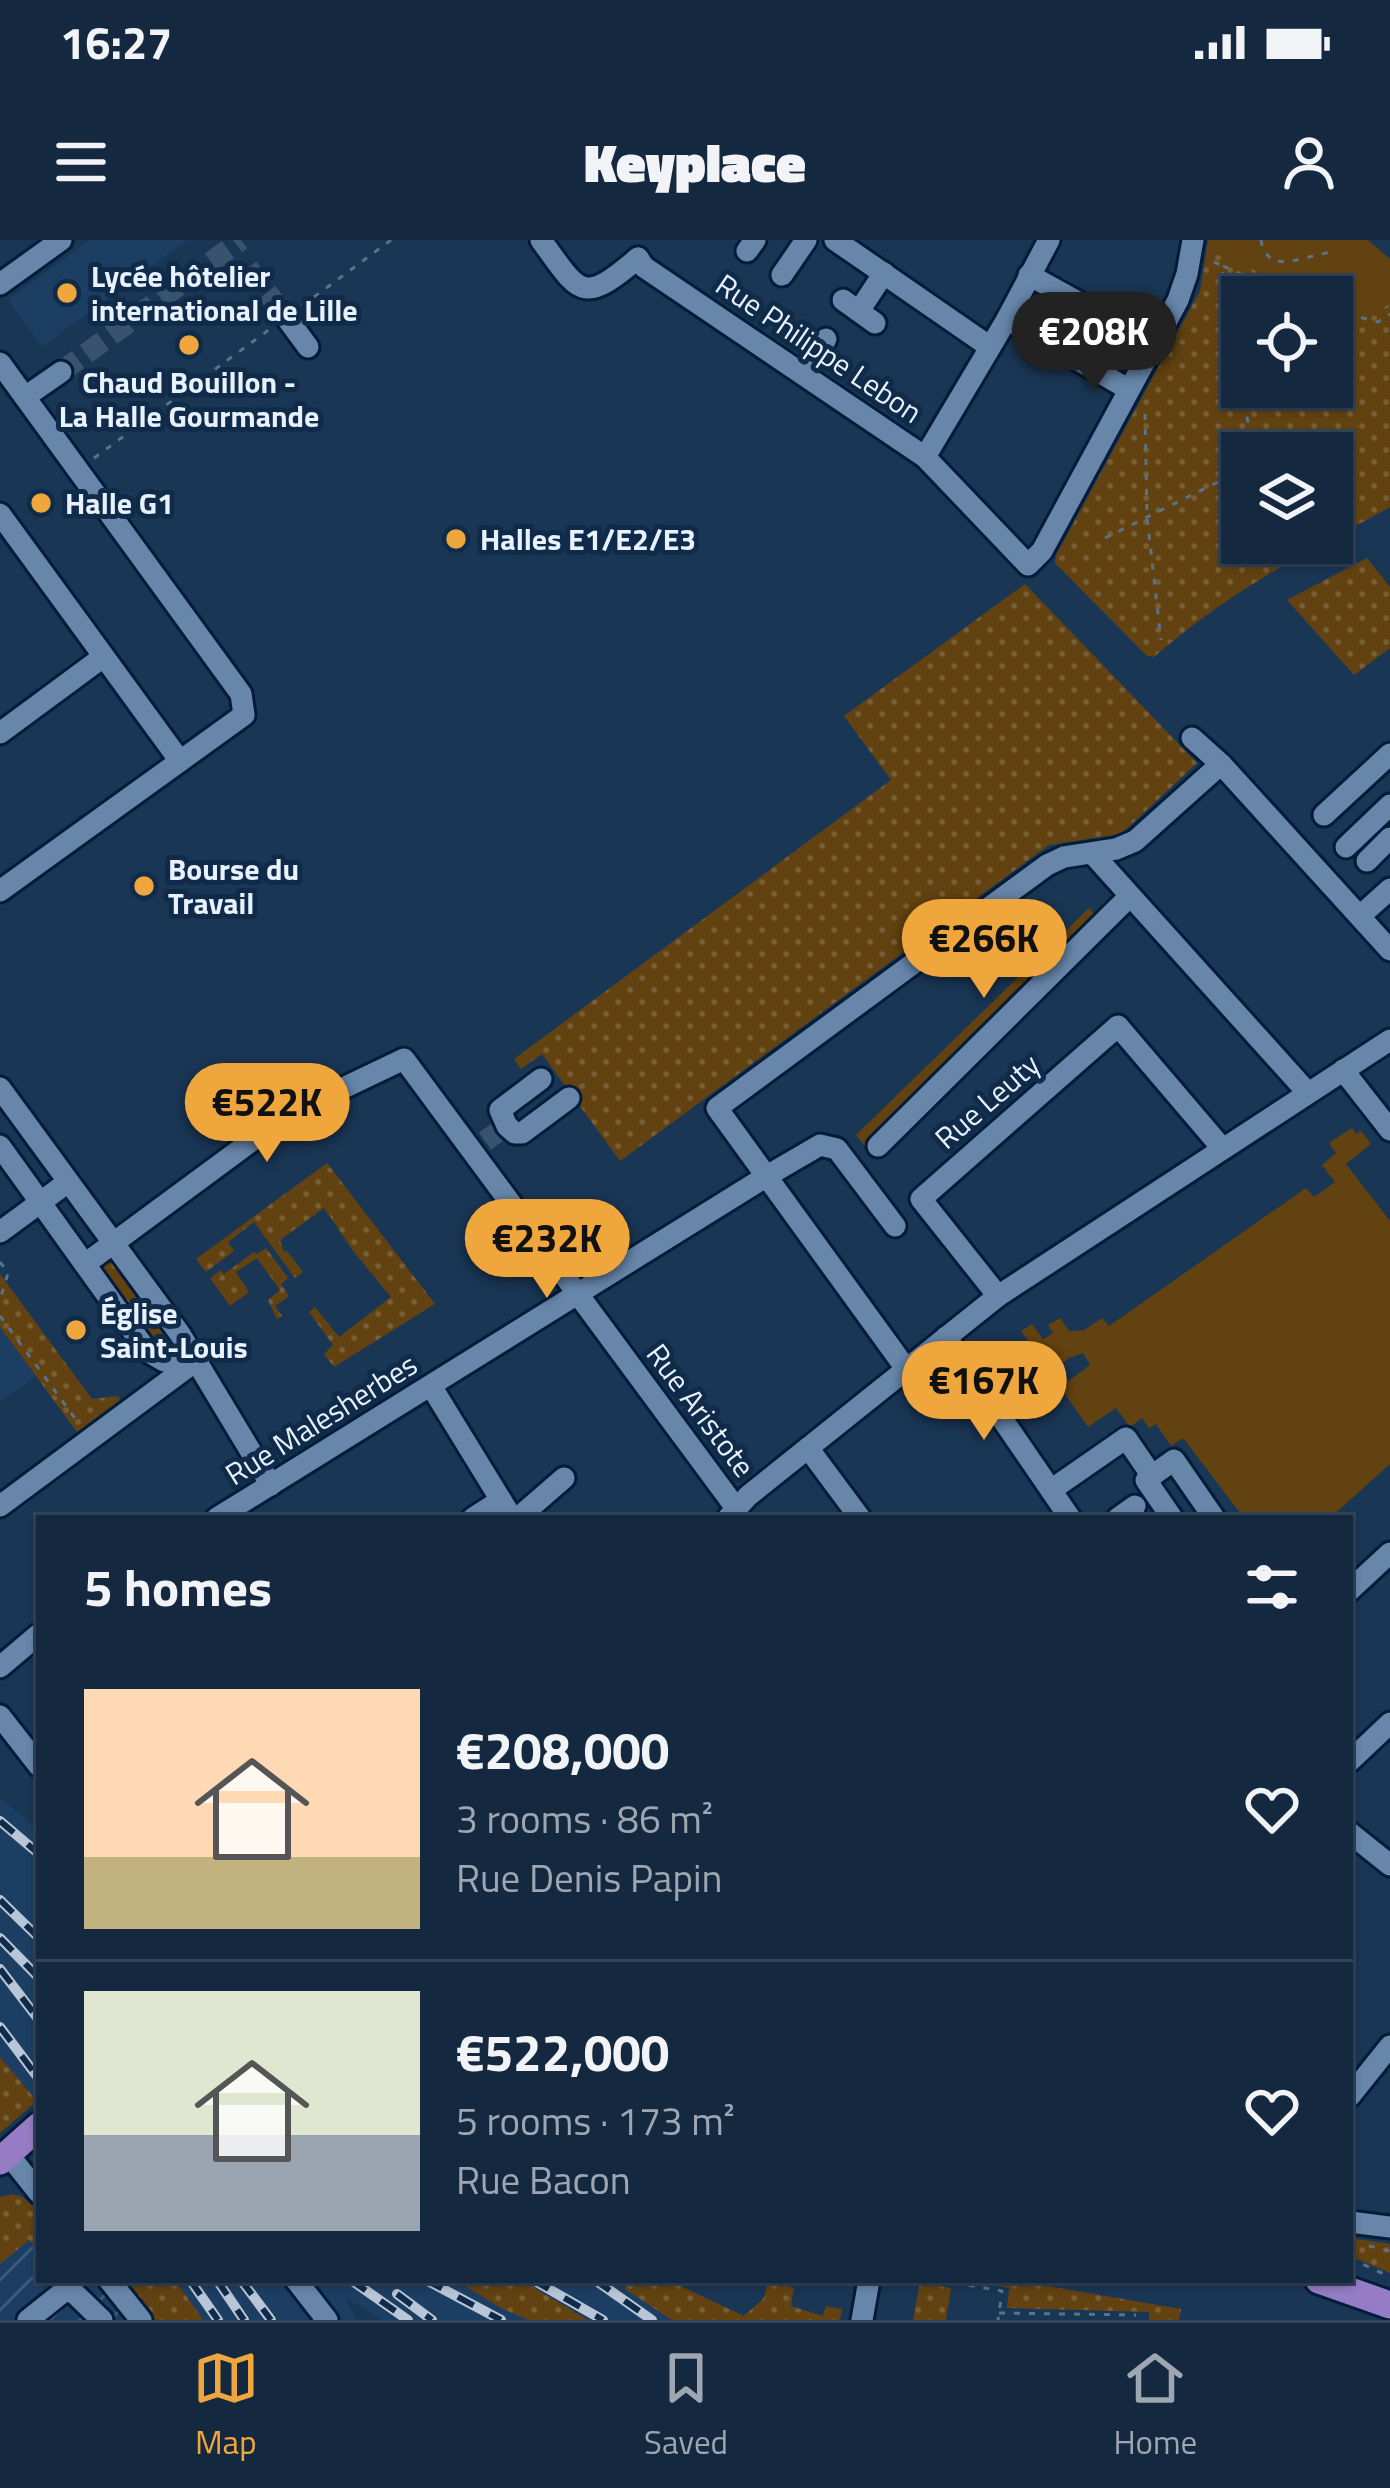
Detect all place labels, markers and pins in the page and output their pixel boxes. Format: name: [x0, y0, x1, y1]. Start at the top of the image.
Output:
place label: Lycée hôtelier international de Lille: [91, 253, 358, 333]
marker: Lycée hôtelier international de Lille: [54, 280, 80, 306]
pin: €208K: [1010, 292, 1178, 394]
marker: Chaud Bouillon - La Halle Gourmande: [176, 332, 202, 358]
place label: Chaud Bouillon - La Halle Gourmande: [59, 359, 319, 439]
place label: Halle G1: [65, 480, 174, 526]
marker: Halle G1: [28, 490, 54, 516]
place label: Halles E1/E2/E3: [480, 516, 696, 562]
marker: Halles E1/E2/E3: [443, 526, 469, 552]
place label: Bourse du Travail: [168, 846, 299, 926]
marker: Bourse du Travail: [131, 873, 157, 899]
pin: €266K: [900, 899, 1068, 1001]
pin: €522K: [183, 1063, 351, 1165]
pin: €232K: [463, 1199, 631, 1301]
place label: Église Saint-Louis: [100, 1290, 248, 1370]
marker: Église Saint-Louis: [63, 1317, 89, 1343]
pin: €167K: [900, 1341, 1068, 1443]

